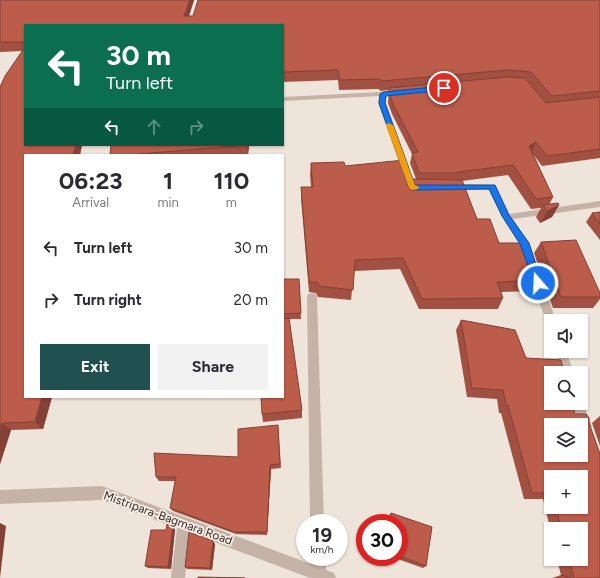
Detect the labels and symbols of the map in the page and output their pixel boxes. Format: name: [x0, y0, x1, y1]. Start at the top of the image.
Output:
pin: [427, 71, 461, 105]
position arrow: [517, 262, 559, 304]
street label: Mistripara-Bagmara Road: [102, 488, 234, 548]
speed limit sign: 30: [356, 514, 408, 566]

